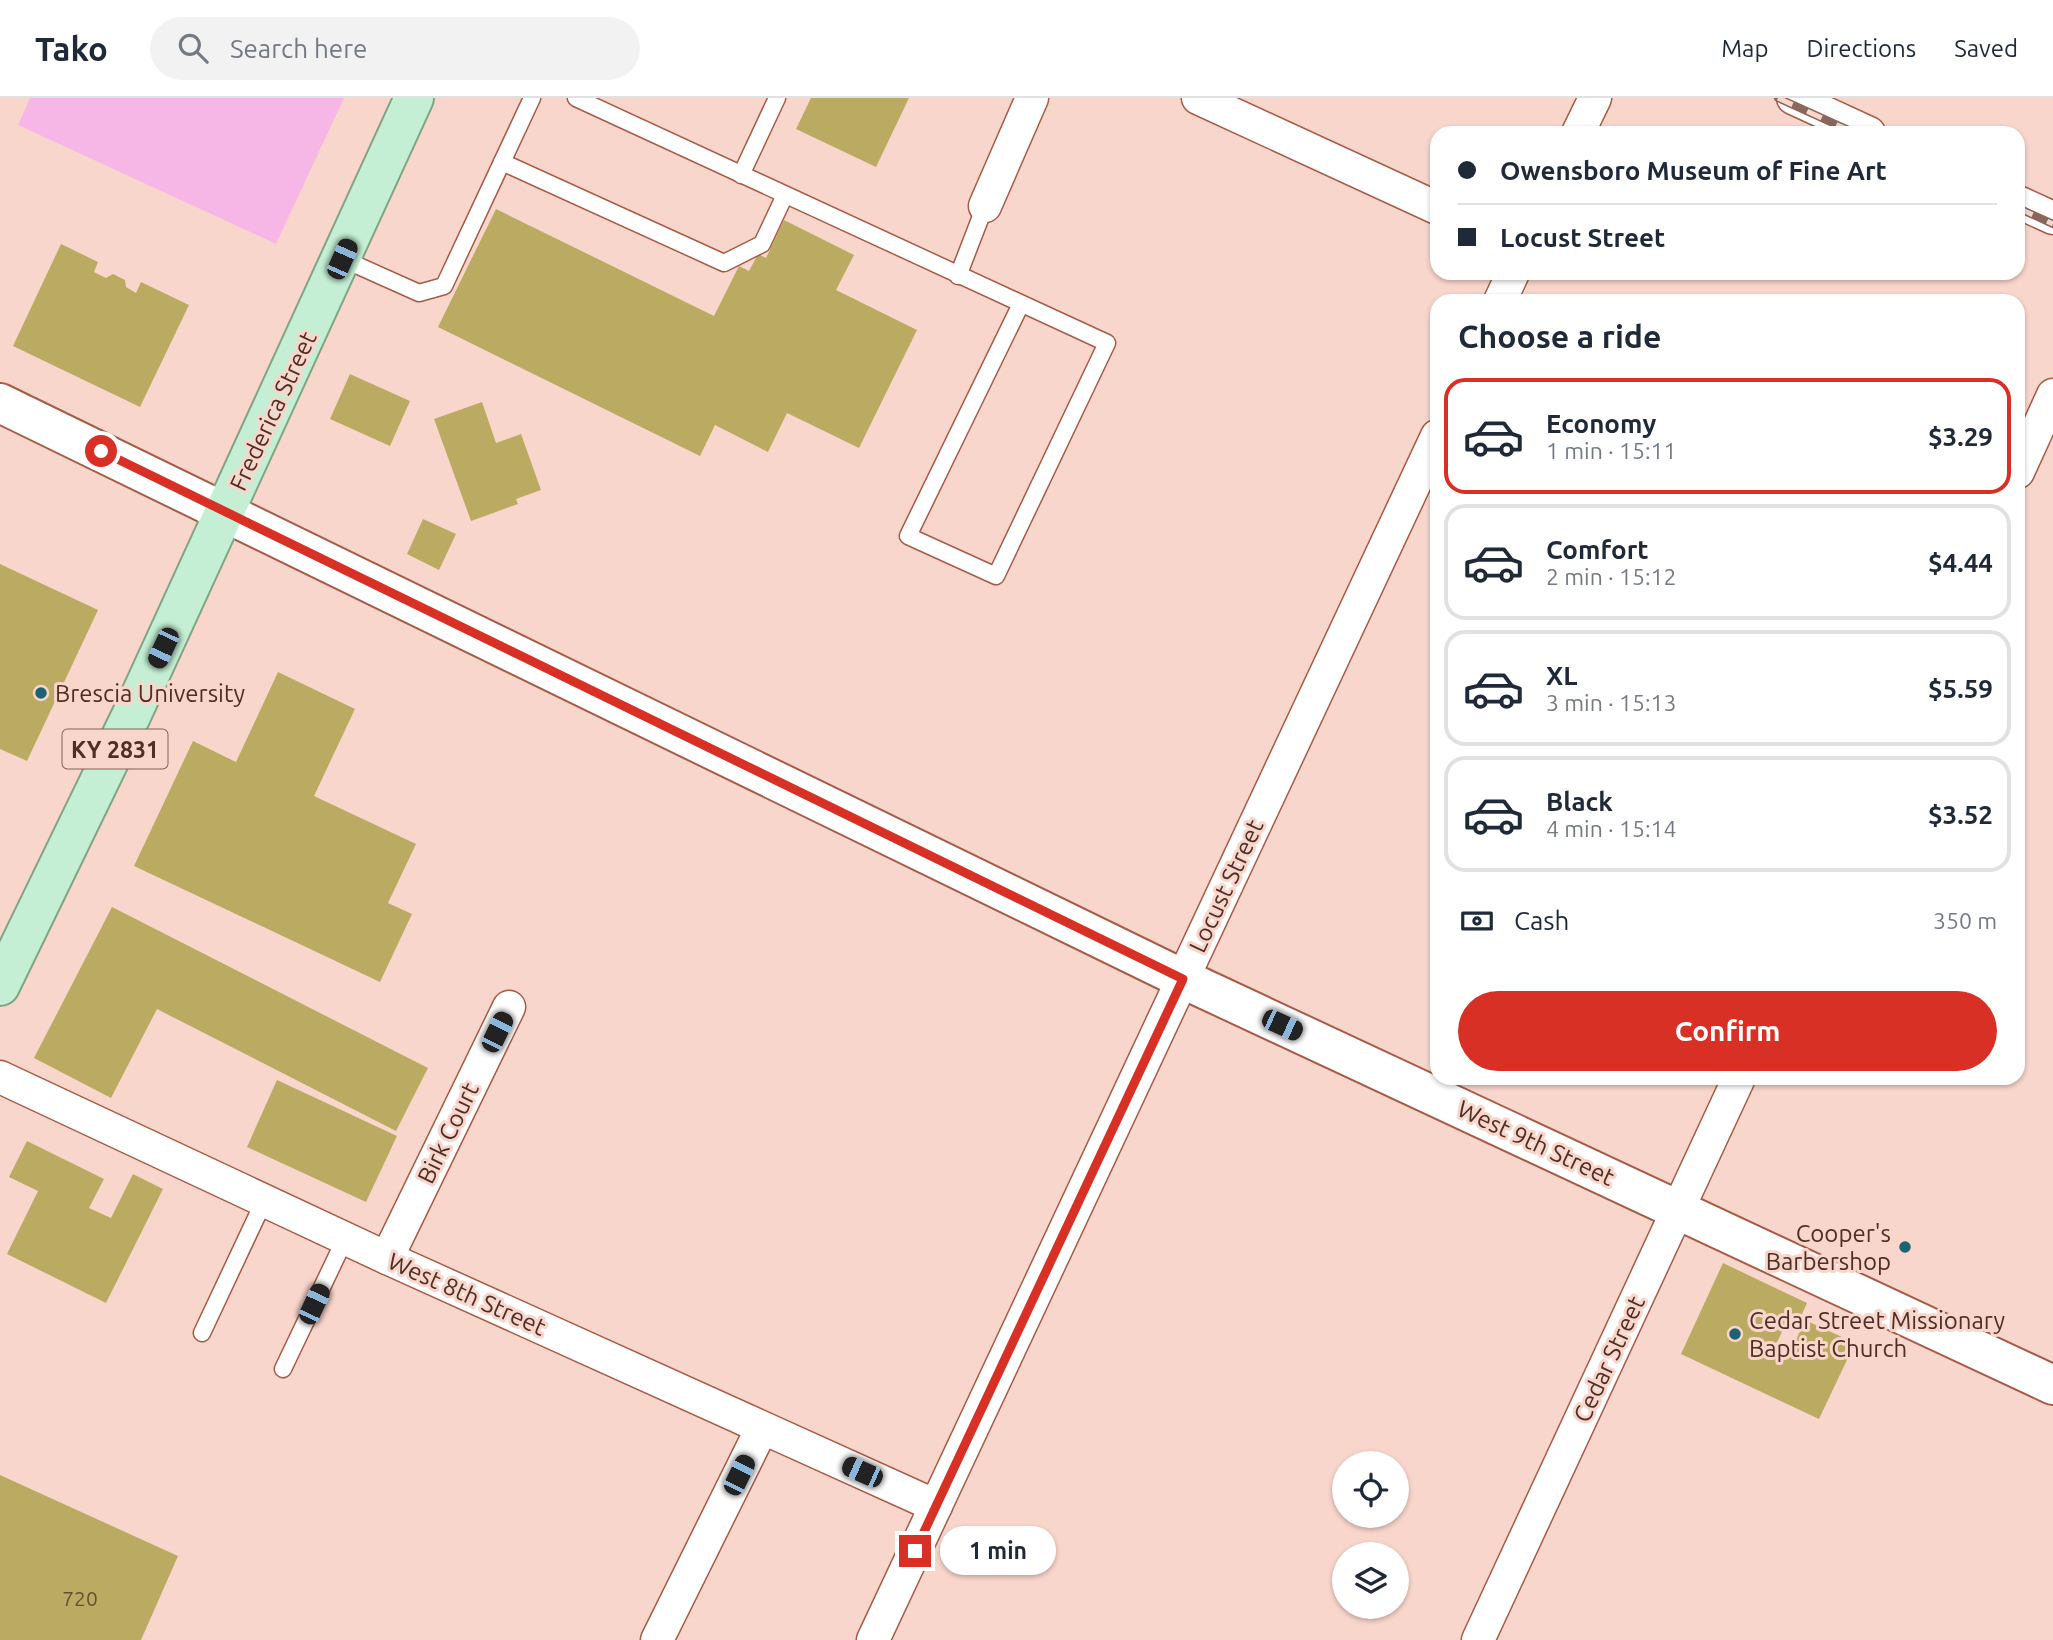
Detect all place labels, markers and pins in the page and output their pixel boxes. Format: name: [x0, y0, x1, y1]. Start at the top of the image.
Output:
place label: Brescia University: [55, 680, 245, 707]
marker: Brescia University: [33, 685, 49, 701]
place label: Cooper's Barbershop: [1766, 1220, 1891, 1275]
marker: Cooper's Barbershop: [1897, 1239, 1913, 1255]
place label: Cedar Street Missionary Baptist Church: [1749, 1307, 2005, 1362]
marker: Cedar Street Missionary Baptist Church: [1727, 1326, 1743, 1342]

